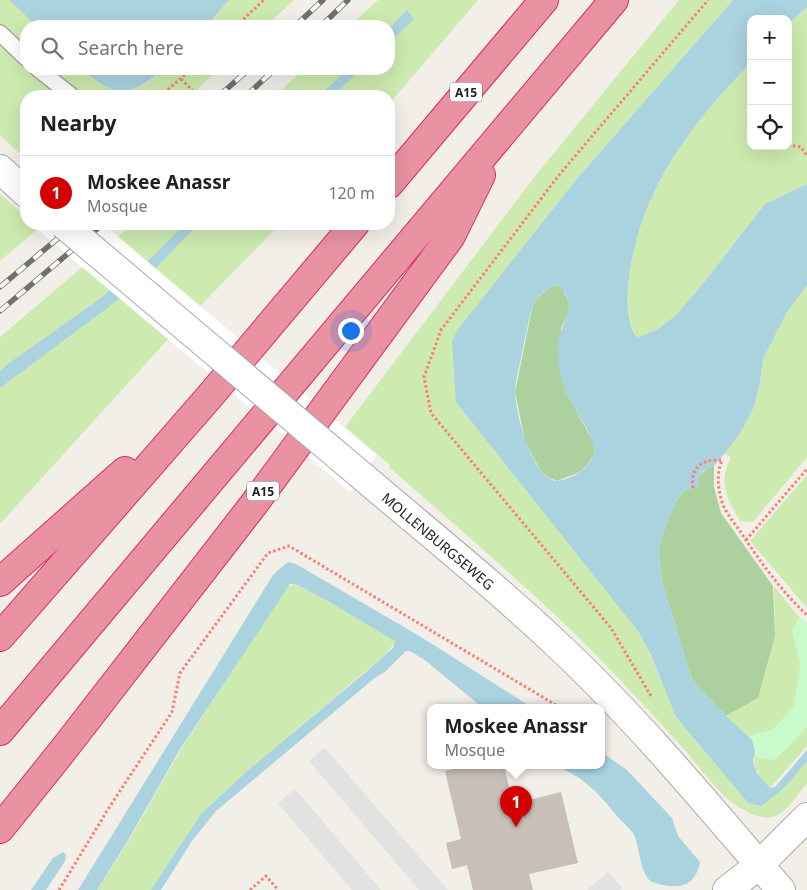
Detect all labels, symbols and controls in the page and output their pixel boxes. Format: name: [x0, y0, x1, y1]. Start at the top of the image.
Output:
map controls: [747, 15, 792, 150]
button: +: [747, 15, 792, 60]
search box: [20, 20, 395, 75]
icon: search: [38, 34, 66, 62]
text: Search here: [78, 35, 184, 61]
button: −: [747, 60, 792, 105]
road number: A15: [450, 82, 482, 101]
button: locate: [747, 105, 792, 150]
text: Nearby: [40, 109, 116, 137]
text: Moskee Anassr: [87, 169, 230, 195]
text: 1: [51, 182, 61, 204]
text: 120 m: [328, 182, 375, 204]
text: Mosque: [87, 195, 148, 217]
your location: [338, 318, 364, 344]
road number: A15: [247, 482, 279, 501]
street label: MOLLENBURGSEWEG: [378, 488, 499, 593]
popup: [427, 704, 605, 769]
text: Moskee Anassr: [444, 713, 588, 739]
text: Mosque: [444, 739, 505, 761]
pin: 1: [500, 786, 532, 827]

